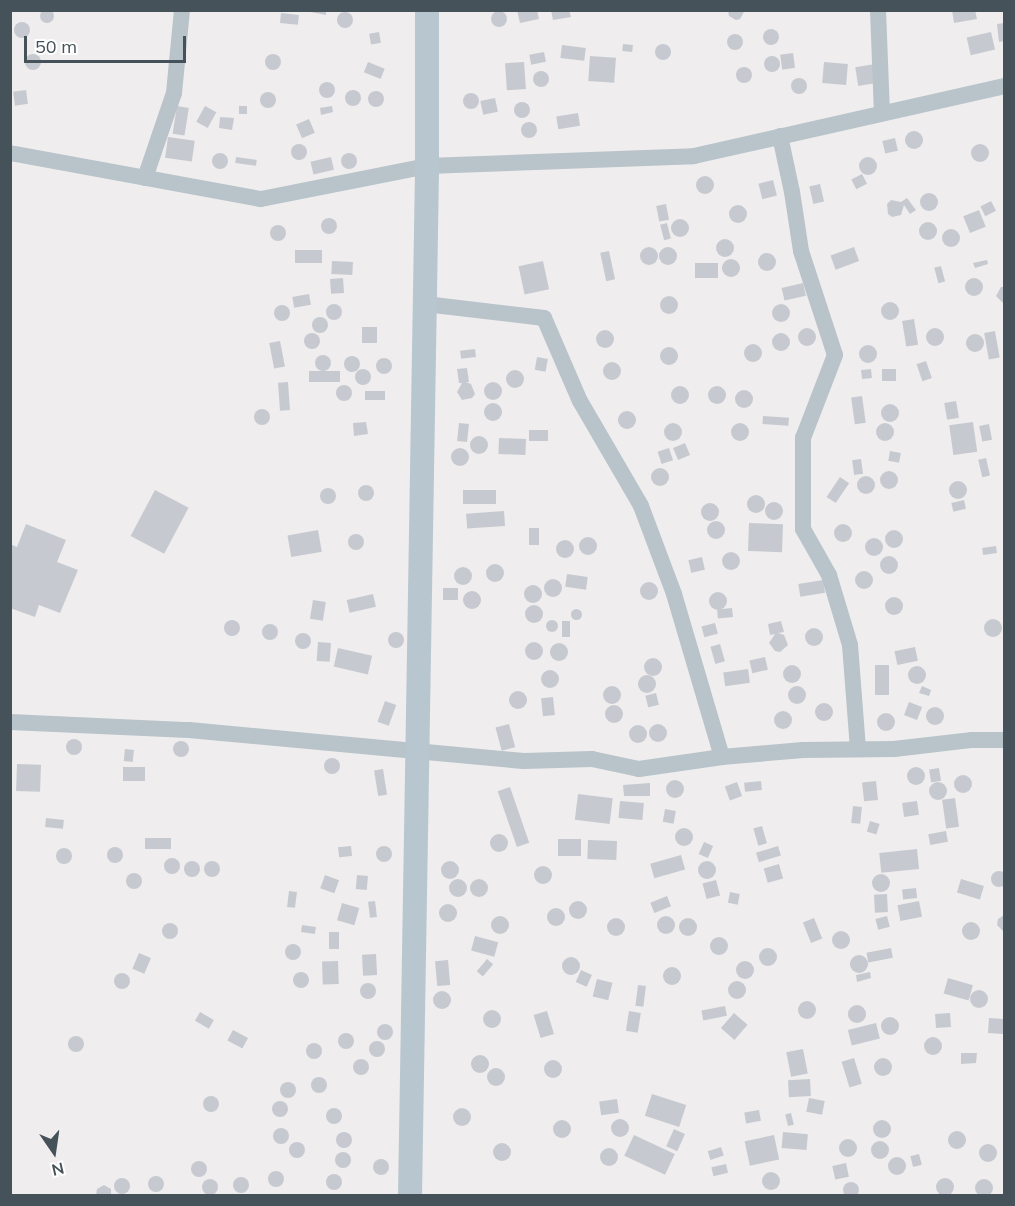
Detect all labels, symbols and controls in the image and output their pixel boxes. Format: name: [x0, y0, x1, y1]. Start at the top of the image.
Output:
scale bar: [27, 24, 189, 62]
text: 50 m: [35, 35, 77, 58]
north arrow: [24, 1122, 84, 1182]
text: N: [50, 1158, 66, 1181]

